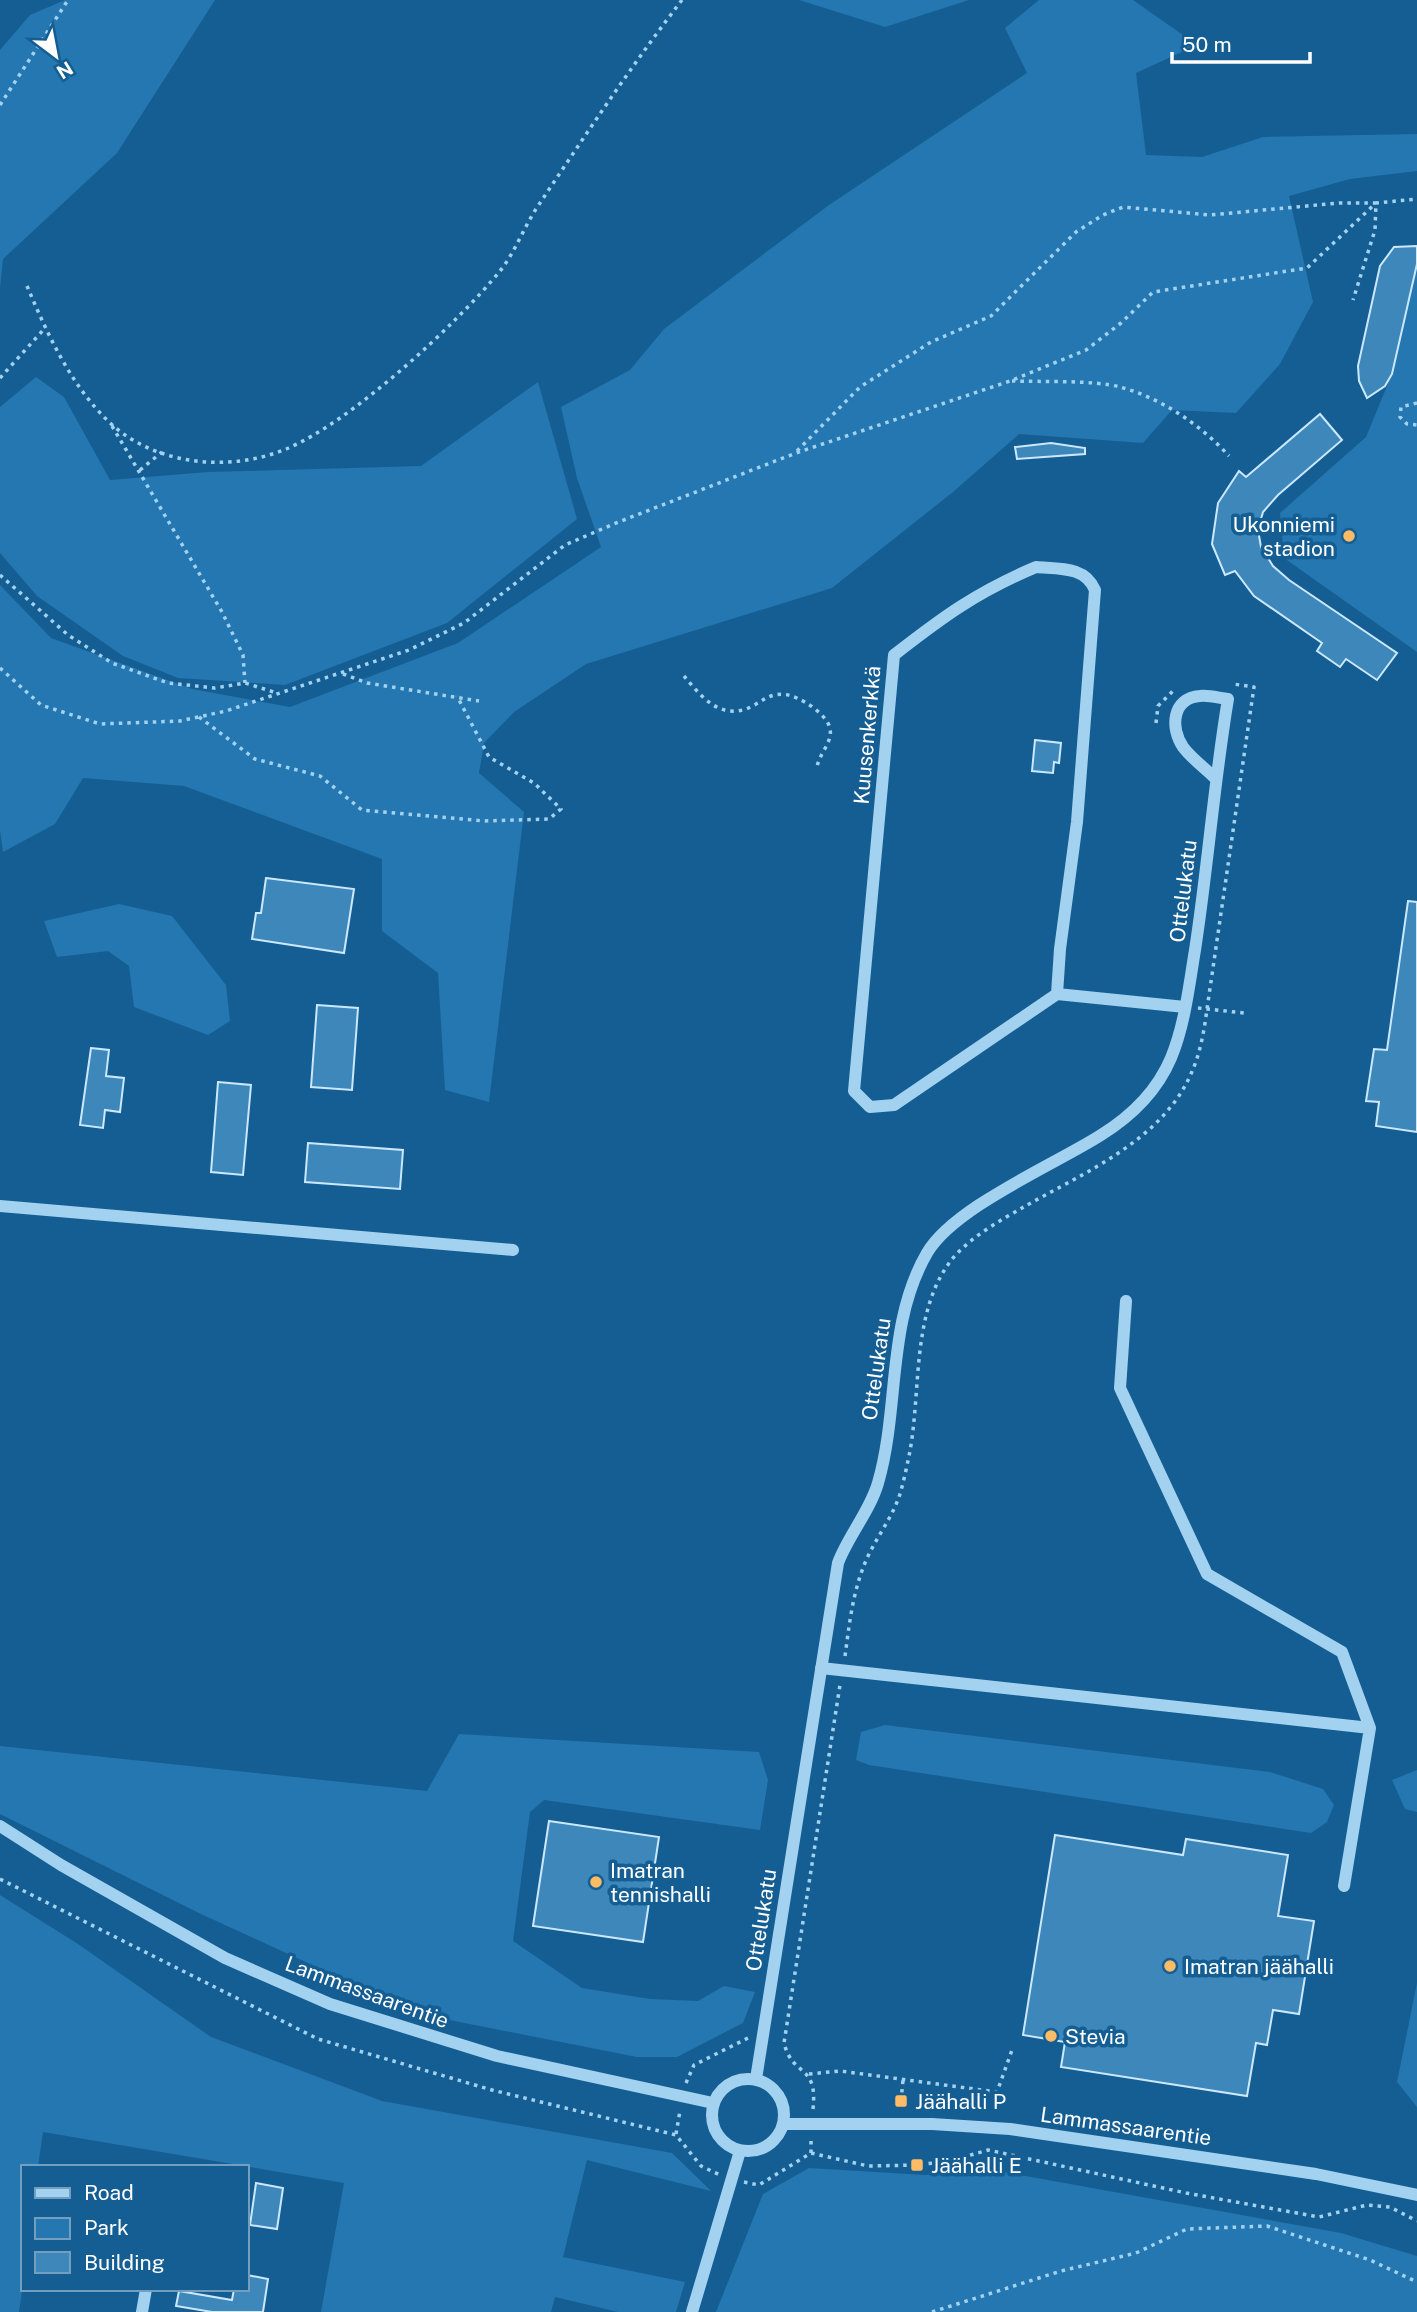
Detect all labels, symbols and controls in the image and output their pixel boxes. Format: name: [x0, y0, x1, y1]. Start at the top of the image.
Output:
north arrow: [21, 21, 91, 91]
scale bar: [1172, 21, 1310, 65]
text: 50 m: [1182, 32, 1232, 57]
text: N: [53, 57, 77, 84]
place label: Ukonniemi stadion: [1232, 512, 1335, 561]
marker: Ukonniemi stadion: [1341, 528, 1357, 544]
street label: Kuusenkerkkä: [848, 665, 886, 805]
street label: Ottelukatu: [1164, 838, 1202, 944]
street label: Ottelukatu: [856, 1316, 896, 1422]
place label: Imatran tennishalli: [610, 1858, 711, 1907]
street label: Ottelukatu: [741, 1867, 781, 1973]
marker: Imatran tennishalli: [588, 1874, 604, 1890]
street label: Lammassaarentie: [282, 1951, 452, 2033]
place label: Imatran jäähalli: [1184, 1954, 1334, 1979]
marker: Imatran jäähalli: [1162, 1958, 1178, 1974]
place label: Stevia: [1065, 2024, 1126, 2049]
marker: Stevia: [1043, 2028, 1059, 2044]
place label: Jäähalli P: [915, 2089, 1006, 2114]
marker: Jäähalli P: [893, 2093, 909, 2109]
street label: Lammassaarentie: [1039, 2102, 1213, 2150]
place label: Jäähalli E: [931, 2153, 1022, 2178]
marker: Jäähalli E: [909, 2157, 925, 2173]
legend: [21, 2165, 248, 2291]
text: Road: [84, 2180, 134, 2205]
text: Park: [84, 2215, 129, 2240]
text: Building: [84, 2250, 165, 2275]

